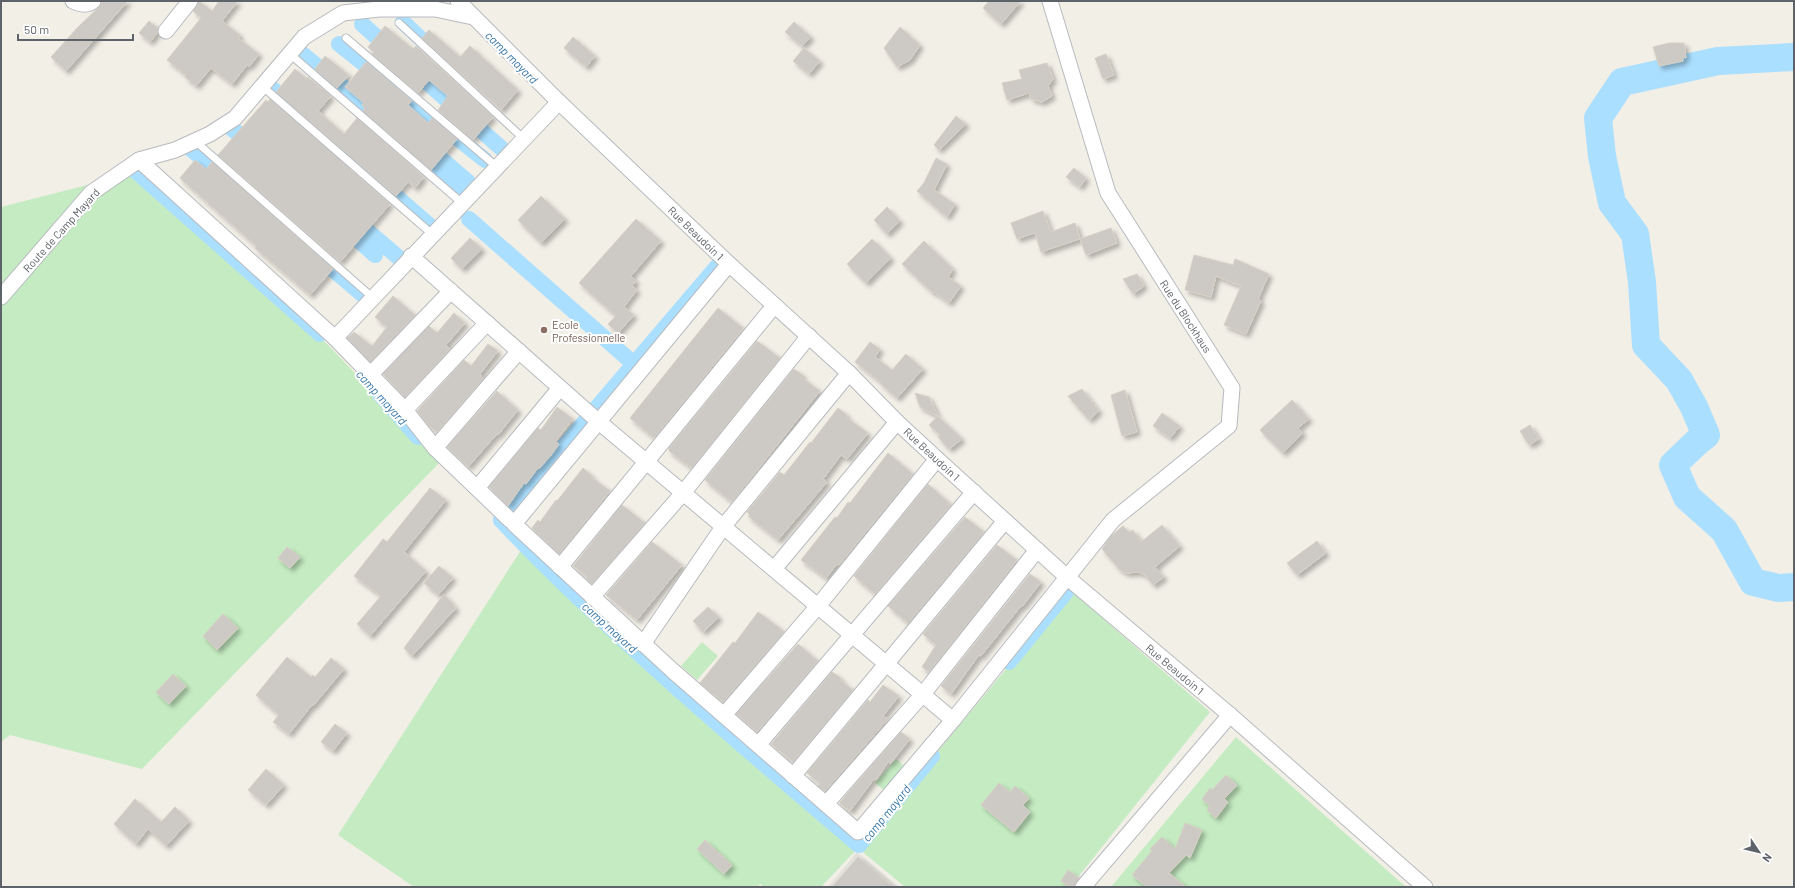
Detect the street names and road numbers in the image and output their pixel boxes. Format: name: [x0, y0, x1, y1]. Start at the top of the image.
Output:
street label: Route de Camp Mayard: [20, 185, 102, 275]
street label: Rue Beaudoin 1: [666, 203, 726, 263]
street label: Rue du Blockhaus: [1158, 277, 1214, 355]
street label: Rue Beaudoin 1: [901, 425, 963, 483]
street label: Rue Beaudoin 1: [1143, 641, 1207, 697]

